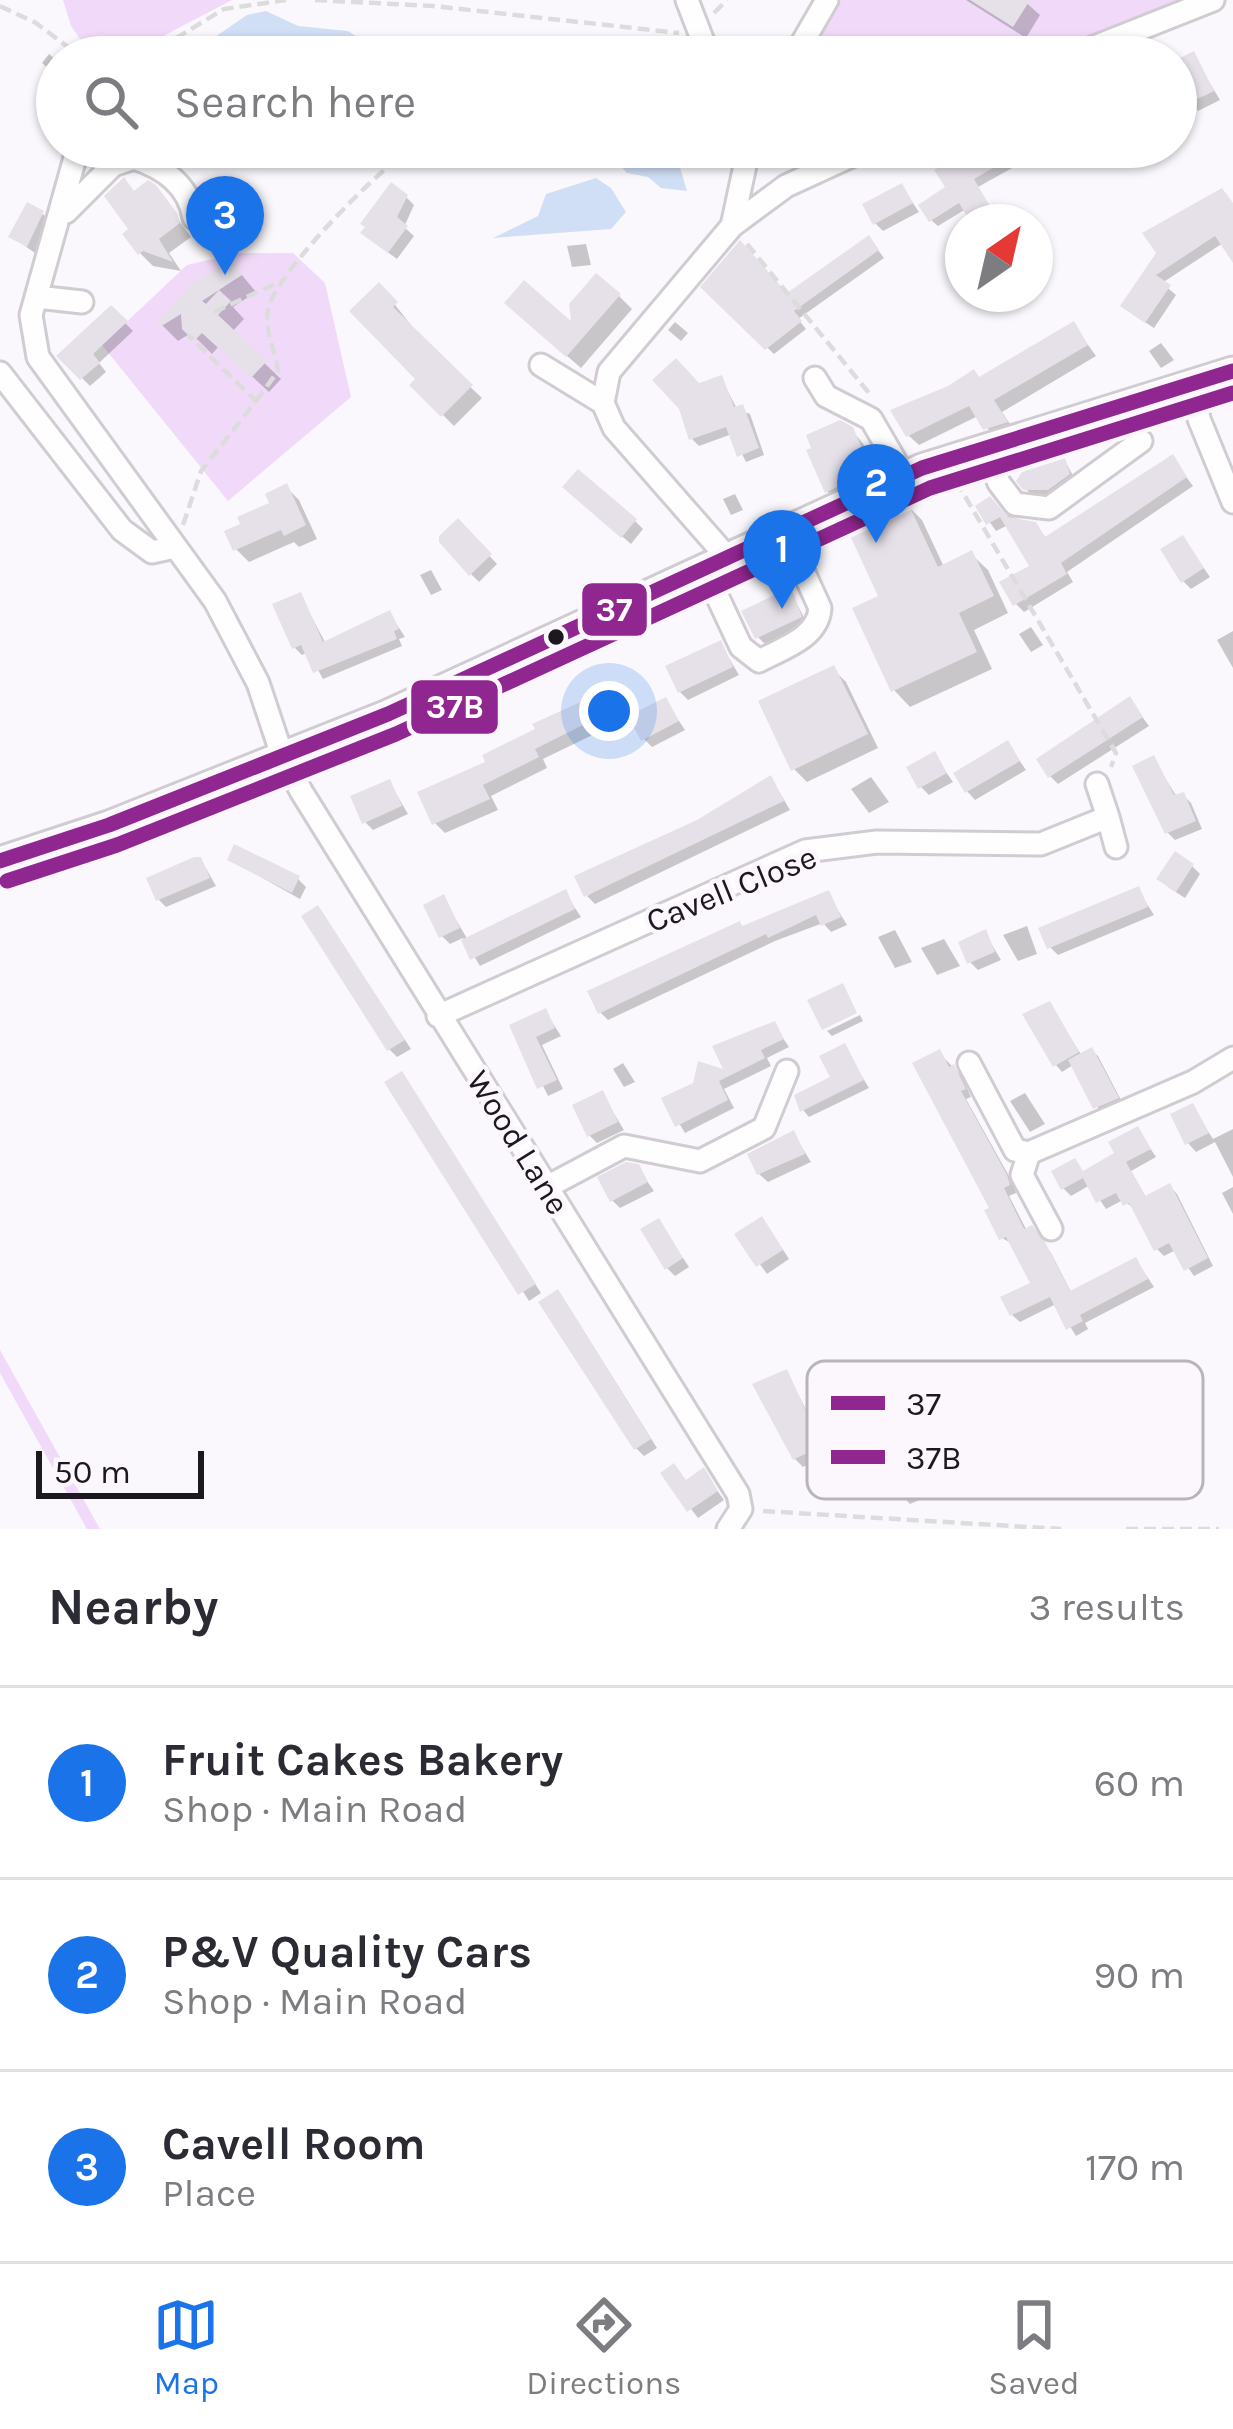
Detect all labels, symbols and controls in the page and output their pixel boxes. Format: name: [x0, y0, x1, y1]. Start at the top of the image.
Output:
search box: [36, 36, 1197, 168]
icon: search: [78, 69, 144, 135]
text: Search here: [174, 76, 416, 128]
pin: 3: [186, 176, 264, 275]
north arrow: [945, 204, 1053, 312]
pin: 2: [837, 444, 915, 543]
pin: 1: [743, 510, 821, 609]
line badge: 37: [580, 581, 649, 638]
text: 37: [596, 591, 632, 629]
unlabelled marker: [545, 626, 567, 648]
line badge: 37B: [409, 678, 500, 736]
your location: [579, 681, 639, 741]
text: 37B: [426, 688, 484, 726]
street label: Cavell Close: [641, 838, 822, 940]
street label: Wood Lane: [459, 1064, 577, 1221]
legend: [807, 1361, 1203, 1499]
text: 37: [906, 1385, 941, 1423]
text: 37B: [906, 1439, 962, 1477]
scale bar: [36, 1445, 204, 1498]
text: 50 m: [54, 1453, 131, 1491]
text: Nearby: [48, 1577, 218, 1637]
text: 3 results: [1028, 1584, 1185, 1630]
text: Fruit Cakes Bakery: [162, 1734, 563, 1786]
text: 1: [80, 1760, 94, 1806]
text: 60 m: [1094, 1760, 1185, 1806]
text: Shop · Main Road: [162, 1786, 467, 1832]
text: P&V Quality Cars: [162, 1926, 532, 1978]
text: 2: [75, 1952, 99, 1998]
text: 90 m: [1093, 1952, 1185, 1998]
text: Shop · Main Road: [162, 1978, 467, 2024]
text: Cavell Room: [162, 2118, 425, 2170]
text: 3: [75, 2144, 99, 2190]
text: 170 m: [1085, 2144, 1185, 2190]
text: Place: [162, 2170, 256, 2216]
tab: Map: [153, 2292, 219, 2402]
tab: Directions: [526, 2292, 681, 2402]
tab: Saved: [988, 2292, 1080, 2402]

